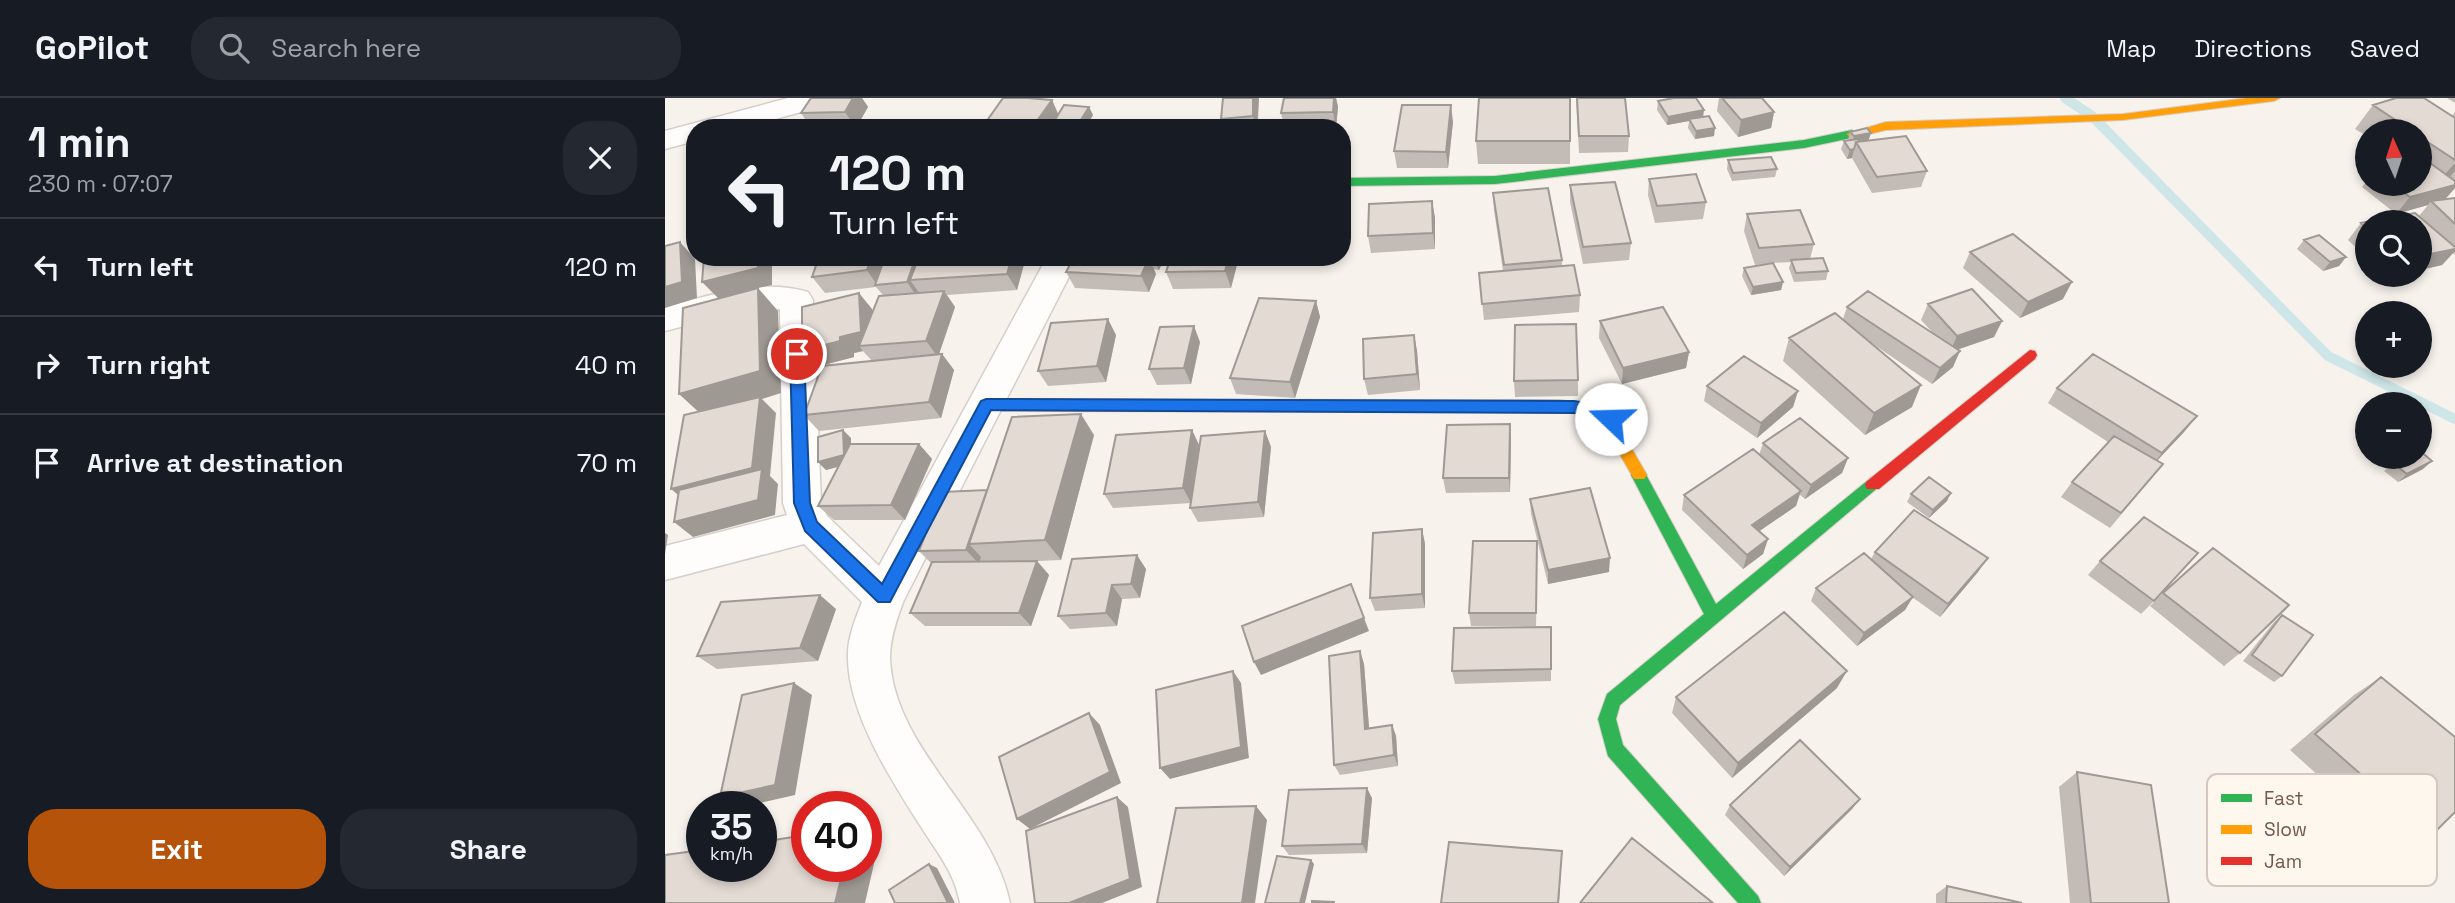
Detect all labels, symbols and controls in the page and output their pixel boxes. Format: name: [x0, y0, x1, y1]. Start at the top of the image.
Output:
search box: [191, 17, 681, 80]
text: GoPilot: [35, 27, 149, 69]
icon: search: [215, 29, 253, 67]
text: Search here: [271, 31, 421, 65]
text: Map: [2106, 33, 2156, 64]
text: Directions: [2194, 33, 2312, 64]
text: Saved: [2350, 33, 2420, 64]
text: 1 min: [28, 116, 131, 169]
north arrow: [2355, 119, 2433, 196]
map controls: [2355, 119, 2432, 469]
button: close: [563, 121, 637, 195]
text: 120 m: [829, 142, 966, 204]
icon: left: [714, 147, 805, 238]
text: 230 m · 07:07: [28, 169, 173, 199]
text: Turn left: [829, 203, 959, 243]
button: search: [2355, 210, 2432, 287]
icon: left: [28, 248, 66, 286]
text: Turn left: [87, 250, 194, 284]
text: 120 m: [565, 250, 637, 284]
button: +: [2355, 301, 2432, 378]
pin: [767, 324, 827, 384]
icon: arrive: [778, 335, 816, 373]
icon: right: [28, 346, 66, 384]
text: Turn right: [87, 348, 211, 382]
text: 40 m: [575, 348, 637, 382]
position arrow: [1574, 382, 1648, 456]
button: −: [2355, 392, 2432, 469]
icon: arrive: [28, 444, 66, 482]
text: Arrive at destination: [87, 446, 344, 480]
text: 70 m: [577, 446, 637, 480]
legend: [2207, 774, 2437, 886]
text: Fast: [2264, 786, 2304, 811]
speed limit sign: 40: [791, 791, 882, 882]
text: 35: [710, 805, 753, 849]
button: Exit: [28, 809, 326, 889]
button: Share: [340, 809, 637, 889]
text: Slow: [2264, 817, 2307, 842]
text: km/h: [710, 842, 753, 865]
text: Jam: [2264, 849, 2302, 874]

